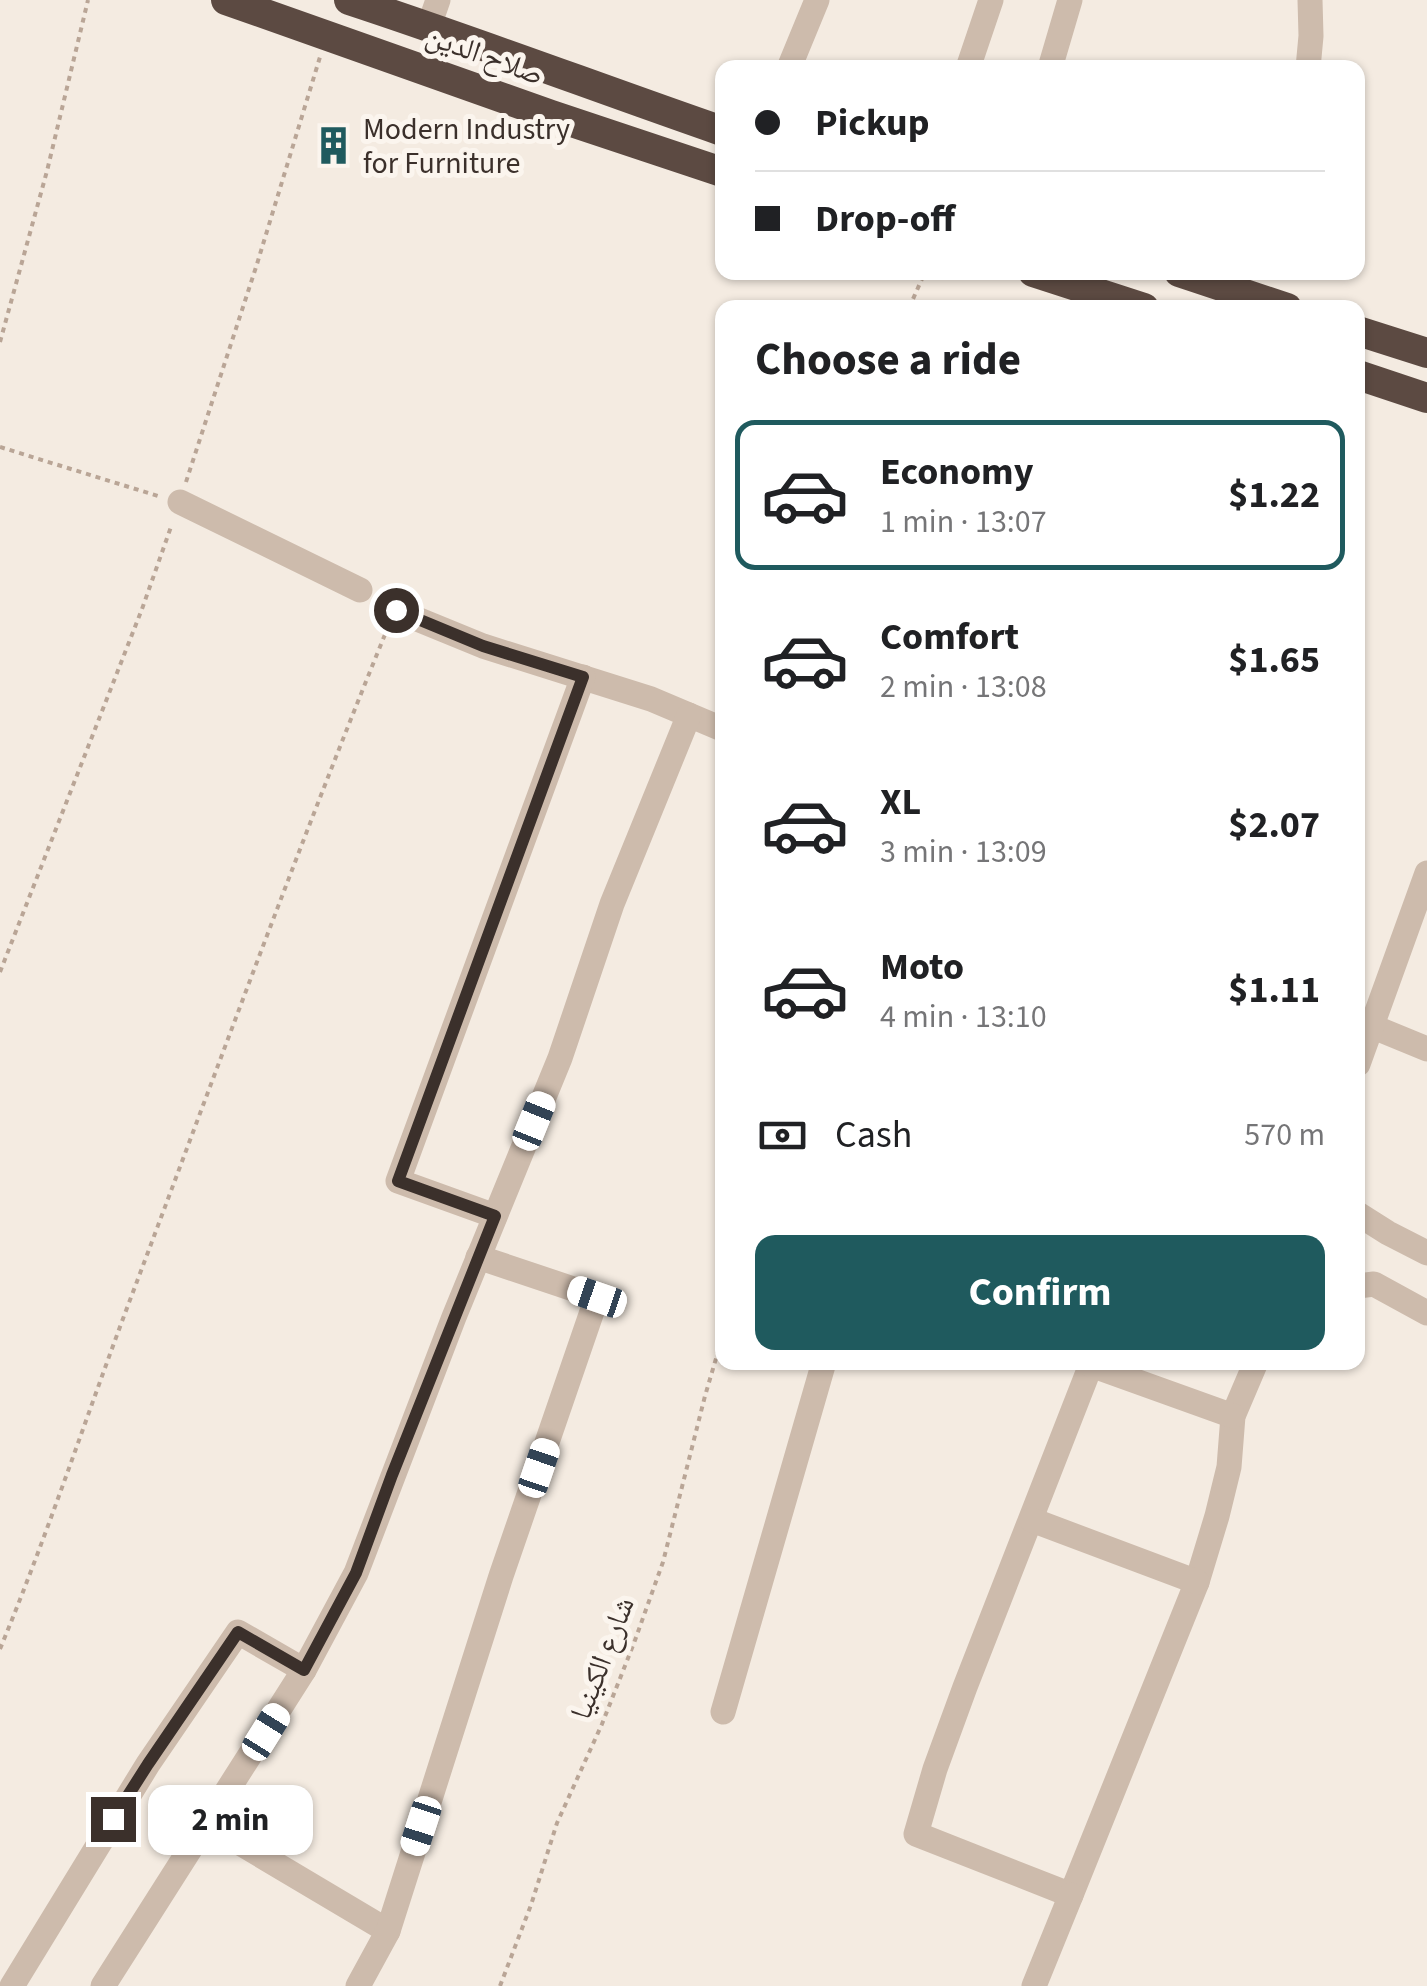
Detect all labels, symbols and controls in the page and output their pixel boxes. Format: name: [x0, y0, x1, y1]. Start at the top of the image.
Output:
street label: صلاح الدين: [420, 14, 550, 97]
text: Pickup: [815, 96, 929, 150]
place label: Modern Industry for Furniture: [363, 108, 570, 185]
building icon: Modern Industry for Furniture: [312, 125, 354, 167]
text: Drop-off: [815, 192, 955, 246]
text: Choose a ride: [755, 328, 1021, 392]
text: Economy: [880, 445, 1033, 499]
icon: car: [760, 450, 850, 540]
text: $1.22: [1228, 468, 1320, 522]
text: 1 min · 13:07: [880, 499, 1047, 545]
route start: [374, 588, 419, 633]
text: Comfort: [880, 610, 1019, 664]
icon: car: [760, 615, 850, 705]
text: $1.65: [1228, 633, 1320, 687]
text: 2 min · 13:08: [880, 664, 1047, 710]
text: XL: [880, 775, 921, 829]
icon: car: [760, 780, 850, 870]
text: $2.07: [1228, 798, 1320, 852]
text: 3 min · 13:09: [880, 829, 1047, 875]
text: Moto: [880, 940, 964, 994]
icon: car: [760, 945, 850, 1035]
text: $1.11: [1228, 963, 1320, 1017]
text: 4 min · 13:10: [880, 994, 1047, 1040]
car: [509, 1088, 559, 1154]
icon: cash: [755, 1108, 810, 1163]
text: Cash: [835, 1108, 912, 1162]
text: 570 m: [1244, 1112, 1325, 1158]
button: Confirm: [755, 1235, 1325, 1350]
car: [564, 1273, 630, 1321]
car: [515, 1435, 563, 1501]
street label: شارع الكينيا: [559, 1591, 646, 1726]
car: [237, 1699, 295, 1765]
callout: 2 min: [148, 1784, 313, 1854]
car: [397, 1793, 445, 1859]
route end: [91, 1797, 136, 1842]
text: 2 min: [192, 1797, 269, 1843]

